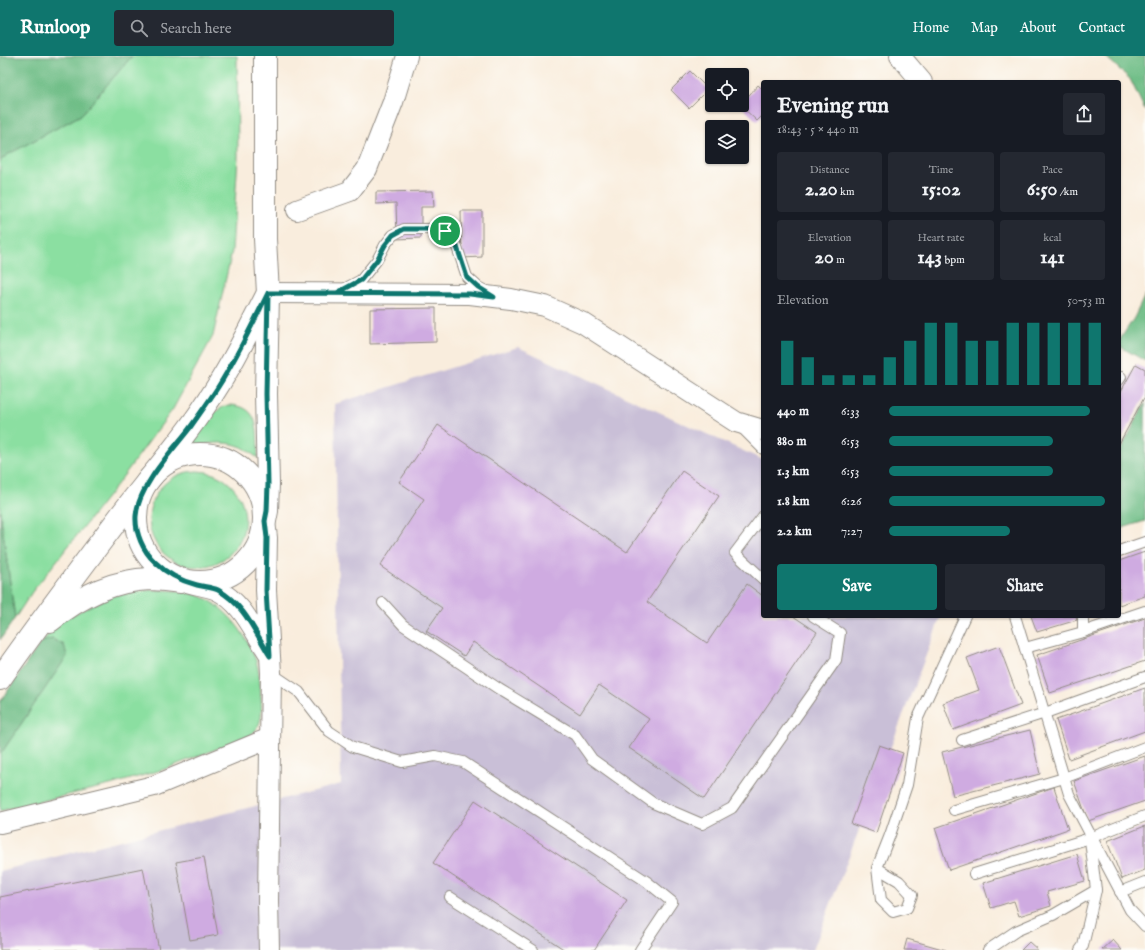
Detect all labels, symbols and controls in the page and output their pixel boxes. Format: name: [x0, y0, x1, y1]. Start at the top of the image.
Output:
search box: [114, 10, 394, 46]
text: Runloop: [20, 16, 90, 40]
icon: search: [128, 17, 150, 39]
text: Search here: [160, 19, 232, 38]
text: Home: [913, 19, 949, 37]
text: Map: [971, 19, 998, 37]
text: About: [1020, 19, 1056, 37]
text: Contact: [1078, 19, 1125, 37]
map controls: [705, 68, 749, 164]
button: locate: [705, 68, 749, 112]
text: Evening run: [777, 92, 889, 120]
button: share: [1063, 93, 1105, 135]
button: layers: [705, 120, 749, 164]
text: 18:43 · 5 × 440 m: [777, 121, 859, 138]
text: Distance: [810, 163, 850, 177]
text: Time: [929, 163, 953, 177]
text: Pace: [1042, 163, 1063, 177]
text: 2.20: [805, 177, 838, 202]
text: 15:02: [921, 177, 961, 202]
text: 6:50: [1027, 177, 1057, 202]
text: km: [838, 185, 855, 199]
text: /km: [1057, 185, 1078, 199]
pin: [428, 214, 462, 248]
icon: arrive: [434, 220, 456, 242]
text: Elevation: [808, 231, 851, 245]
text: Heart rate: [918, 231, 964, 245]
text: kcal: [1043, 231, 1062, 245]
text: 20: [815, 245, 834, 270]
text: 143: [917, 245, 942, 270]
text: 141: [1040, 245, 1065, 270]
text: m: [834, 253, 845, 267]
text: bpm: [942, 253, 965, 267]
text: Elevation: [777, 292, 829, 309]
text: 50–53 m: [1067, 292, 1105, 309]
text: 440 m: [777, 403, 809, 420]
text: 6:33: [841, 403, 860, 420]
text: 880 m: [777, 433, 806, 450]
text: 6:53: [841, 433, 859, 450]
text: 1.3 km: [777, 463, 809, 480]
text: 6:53: [841, 463, 859, 480]
text: 1.8 km: [777, 493, 810, 510]
text: 6:26: [841, 493, 862, 510]
text: 2.2 km: [777, 523, 812, 540]
text: 7:27: [841, 523, 863, 540]
button: Save: [777, 564, 937, 610]
button: Share: [945, 564, 1105, 610]

